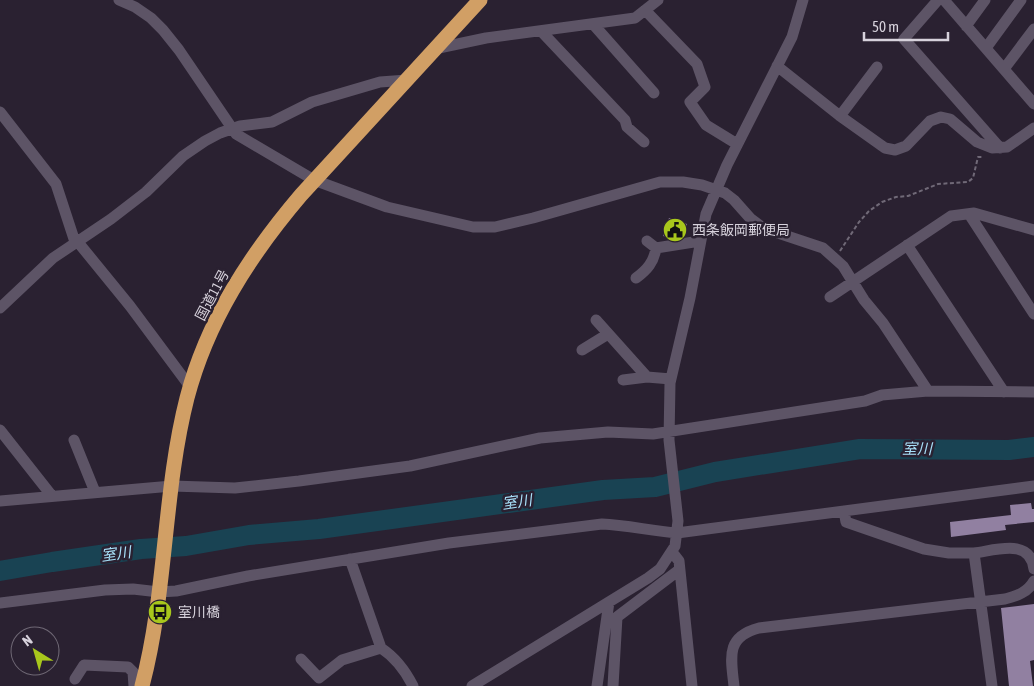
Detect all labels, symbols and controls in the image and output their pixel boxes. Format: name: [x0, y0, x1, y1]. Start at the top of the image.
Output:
scale bar: [864, 10, 948, 42]
text: 50 m: [872, 18, 899, 35]
public building icon: 西条飯岡郵便局: [662, 217, 688, 243]
place label: 西条飯岡郵便局: [692, 222, 790, 238]
street label: 国道11号: [192, 267, 232, 323]
water label: 室川: [902, 440, 934, 457]
water label: 室川: [501, 491, 535, 512]
water label: 室川: [100, 543, 134, 564]
bus stop icon: 室川橋: [147, 599, 173, 625]
place label: 室川橋: [178, 604, 220, 620]
north arrow: [10, 626, 60, 676]
text: N: [19, 632, 35, 649]

